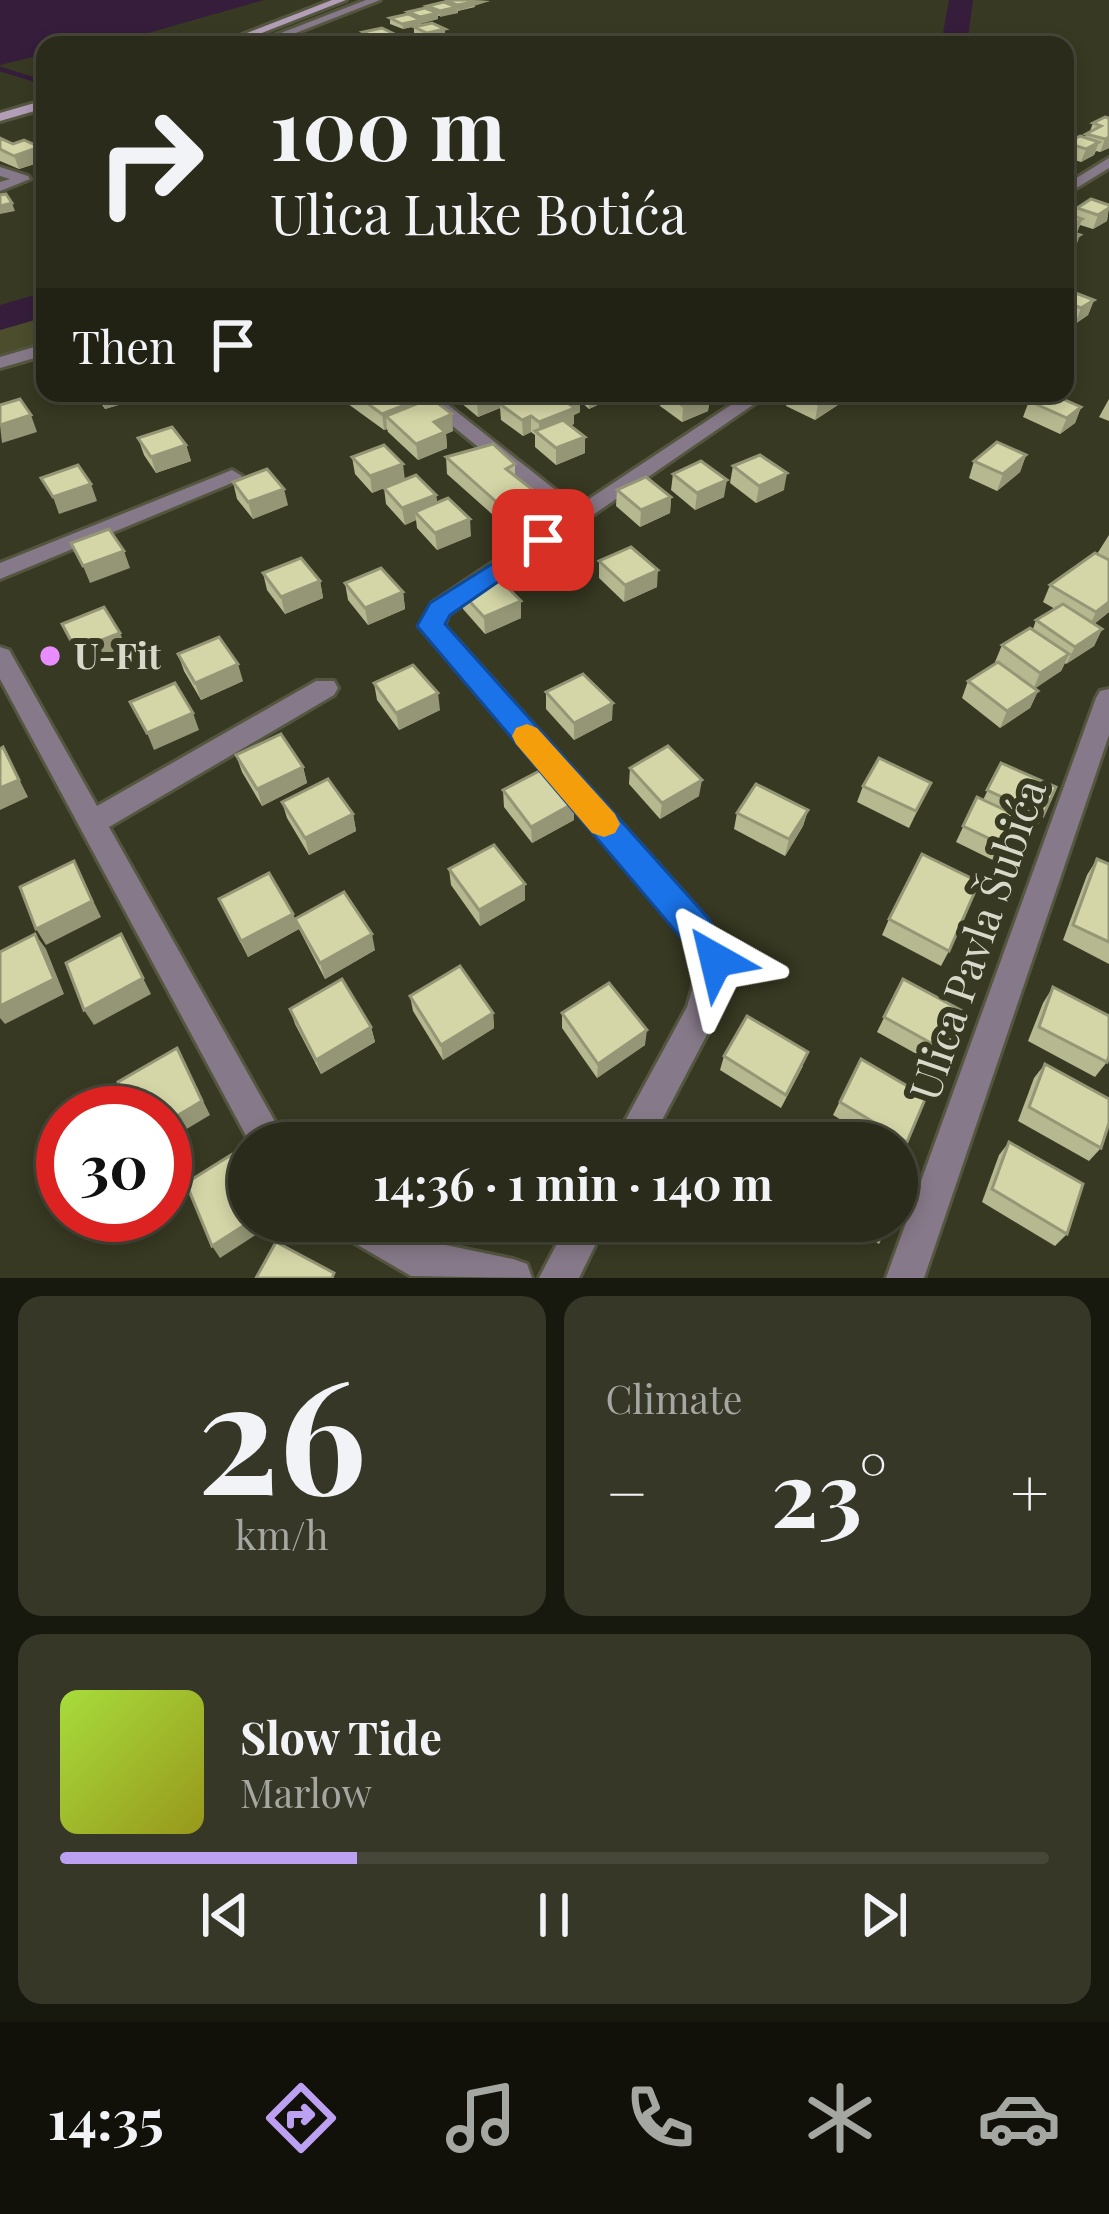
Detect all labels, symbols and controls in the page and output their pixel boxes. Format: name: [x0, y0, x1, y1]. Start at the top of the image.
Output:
text: 100 m: [270, 70, 506, 182]
icon: right: [72, 84, 228, 240]
text: Ulica Luke Botića: [270, 177, 687, 249]
icon: arrive: [200, 312, 266, 378]
text: Then: [72, 315, 176, 375]
pin: [492, 489, 594, 591]
icon: arrive: [510, 507, 576, 573]
place label: U-Fit: [74, 630, 161, 678]
marker: U-Fit: [37, 643, 63, 669]
street label: Ulica Pavla Šubića: [895, 772, 1057, 1107]
position arrow: [653, 897, 779, 1023]
speed limit sign: 30: [36, 1086, 192, 1242]
text: 14:36 · 1 min · 140 m: [373, 1152, 773, 1212]
text: 26: [197, 1326, 366, 1534]
text: Climate: [606, 1372, 743, 1424]
text: 23°: [771, 1431, 887, 1551]
text: −: [606, 1447, 648, 1535]
text: +: [1010, 1447, 1049, 1535]
text: km/h: [235, 1508, 329, 1560]
text: Slow Tide: [240, 1706, 442, 1766]
text: Marlow: [240, 1766, 372, 1818]
icon: previous: [192, 1882, 258, 1948]
icon: pause: [521, 1882, 587, 1948]
icon: next: [851, 1882, 917, 1948]
icon: directions: [259, 2076, 343, 2160]
icon: music: [439, 2076, 523, 2160]
icon: phone: [618, 2076, 702, 2160]
icon: climate: [798, 2076, 882, 2160]
icon: car: [977, 2076, 1061, 2160]
text: 14:35: [48, 2082, 164, 2154]

